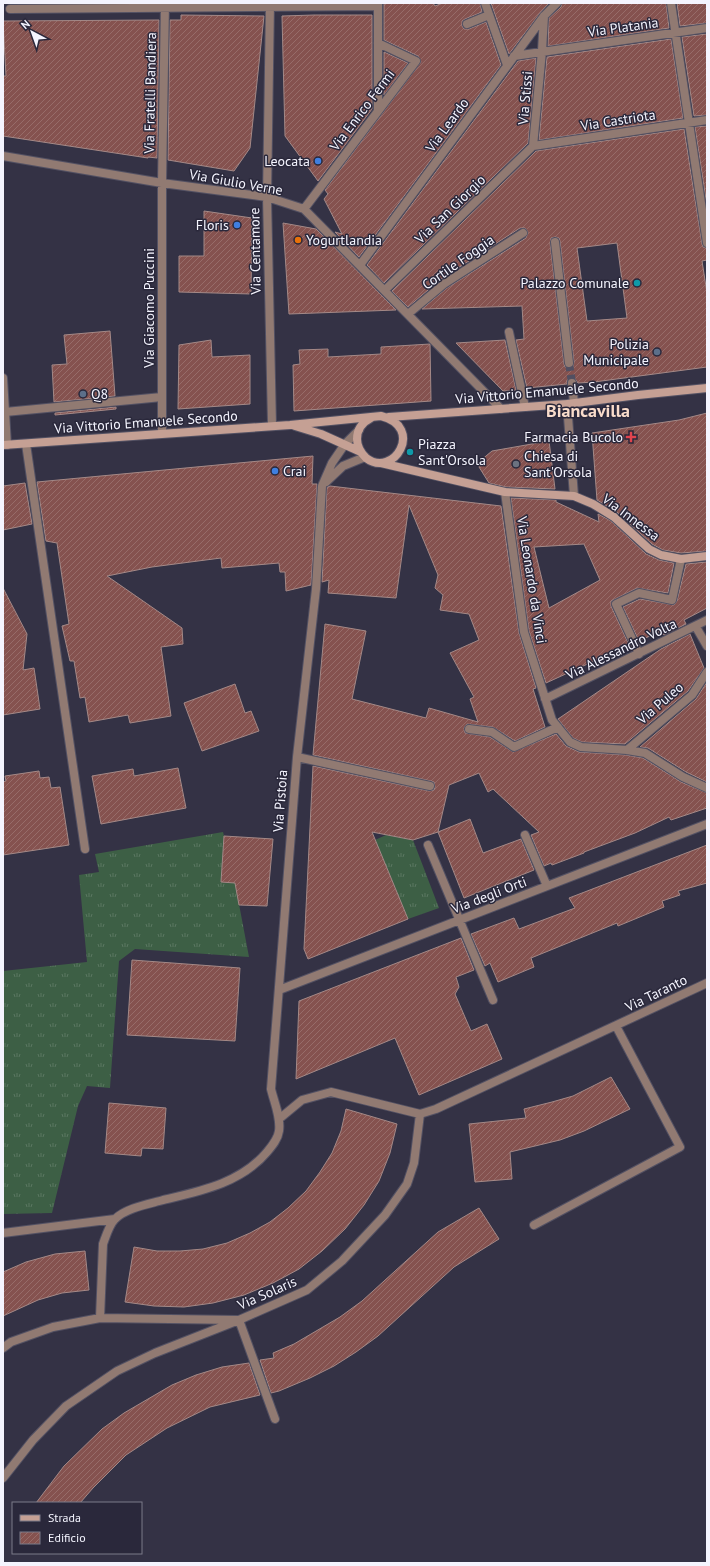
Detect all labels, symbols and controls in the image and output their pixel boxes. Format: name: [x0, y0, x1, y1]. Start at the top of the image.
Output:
north arrow: [12, 12, 52, 52]
street label: Via Platania: [585, 13, 660, 41]
text: N: [18, 17, 33, 32]
street label: Via Fratelli Bandiera: [140, 32, 160, 155]
street label: Via Enrico Fermi: [325, 66, 399, 155]
street label: Via Stissi: [514, 70, 536, 127]
street label: Via Leardo: [421, 94, 473, 156]
street label: Via Castriota: [578, 105, 657, 135]
place label: Leocata: [264, 152, 310, 170]
marker: Leocata: [313, 156, 323, 166]
street label: Via Giulio Verne: [187, 165, 284, 199]
street label: Via San Giorgio: [410, 171, 489, 248]
street label: Via Centamore: [245, 207, 265, 296]
place label: Floris: [196, 216, 229, 234]
marker: Floris: [232, 220, 242, 230]
street label: Cortile Foggia: [418, 230, 498, 293]
place label: Yogurtlandia: [306, 231, 382, 249]
marker: Yogurtlandia: [293, 235, 303, 245]
street label: Via Giacomo Puccini: [140, 248, 158, 369]
place label: Palazzo Comunale: [520, 274, 629, 292]
marker: Palazzo Comunale: [632, 278, 642, 288]
place label: Polizia Municipale: [583, 335, 649, 369]
marker: Polizia Municipale: [652, 347, 662, 357]
street label: Via Vittorio Emanuele Secondo: [454, 374, 639, 408]
place label: Q8: [91, 385, 108, 403]
marker: Q8: [78, 389, 88, 399]
district label: Biancavilla: [546, 399, 630, 422]
street label: Via Vittorio Emanuele Secondo: [53, 407, 238, 437]
place label: Farmacia Bucolo: [524, 428, 623, 446]
marker: Farmacia Bucolo: [626, 432, 636, 442]
place label: Piazza Sant'Orsola: [418, 435, 486, 469]
marker: Piazza Sant'Orsola: [405, 447, 415, 457]
place label: Chiesa di Sant'Orsola: [524, 447, 592, 481]
marker: Chiesa di Sant'Orsola: [511, 459, 521, 469]
place label: Crai: [283, 462, 306, 480]
marker: Crai: [270, 466, 280, 476]
street label: Via Innessa: [598, 489, 663, 545]
street label: Via Leonardo da Vinci: [513, 514, 551, 645]
street label: Via Alessandro Volta: [562, 614, 679, 684]
street label: Via Puleo: [632, 678, 687, 729]
street label: Via Pistoia: [269, 769, 291, 834]
street label: Via degli Orti: [448, 872, 529, 918]
street label: Via Taranto: [621, 970, 690, 1016]
street label: Via Solaris: [234, 1272, 299, 1314]
legend: [12, 1502, 142, 1554]
text: Strada: [48, 1510, 81, 1525]
text: Edificio: [48, 1530, 86, 1545]

